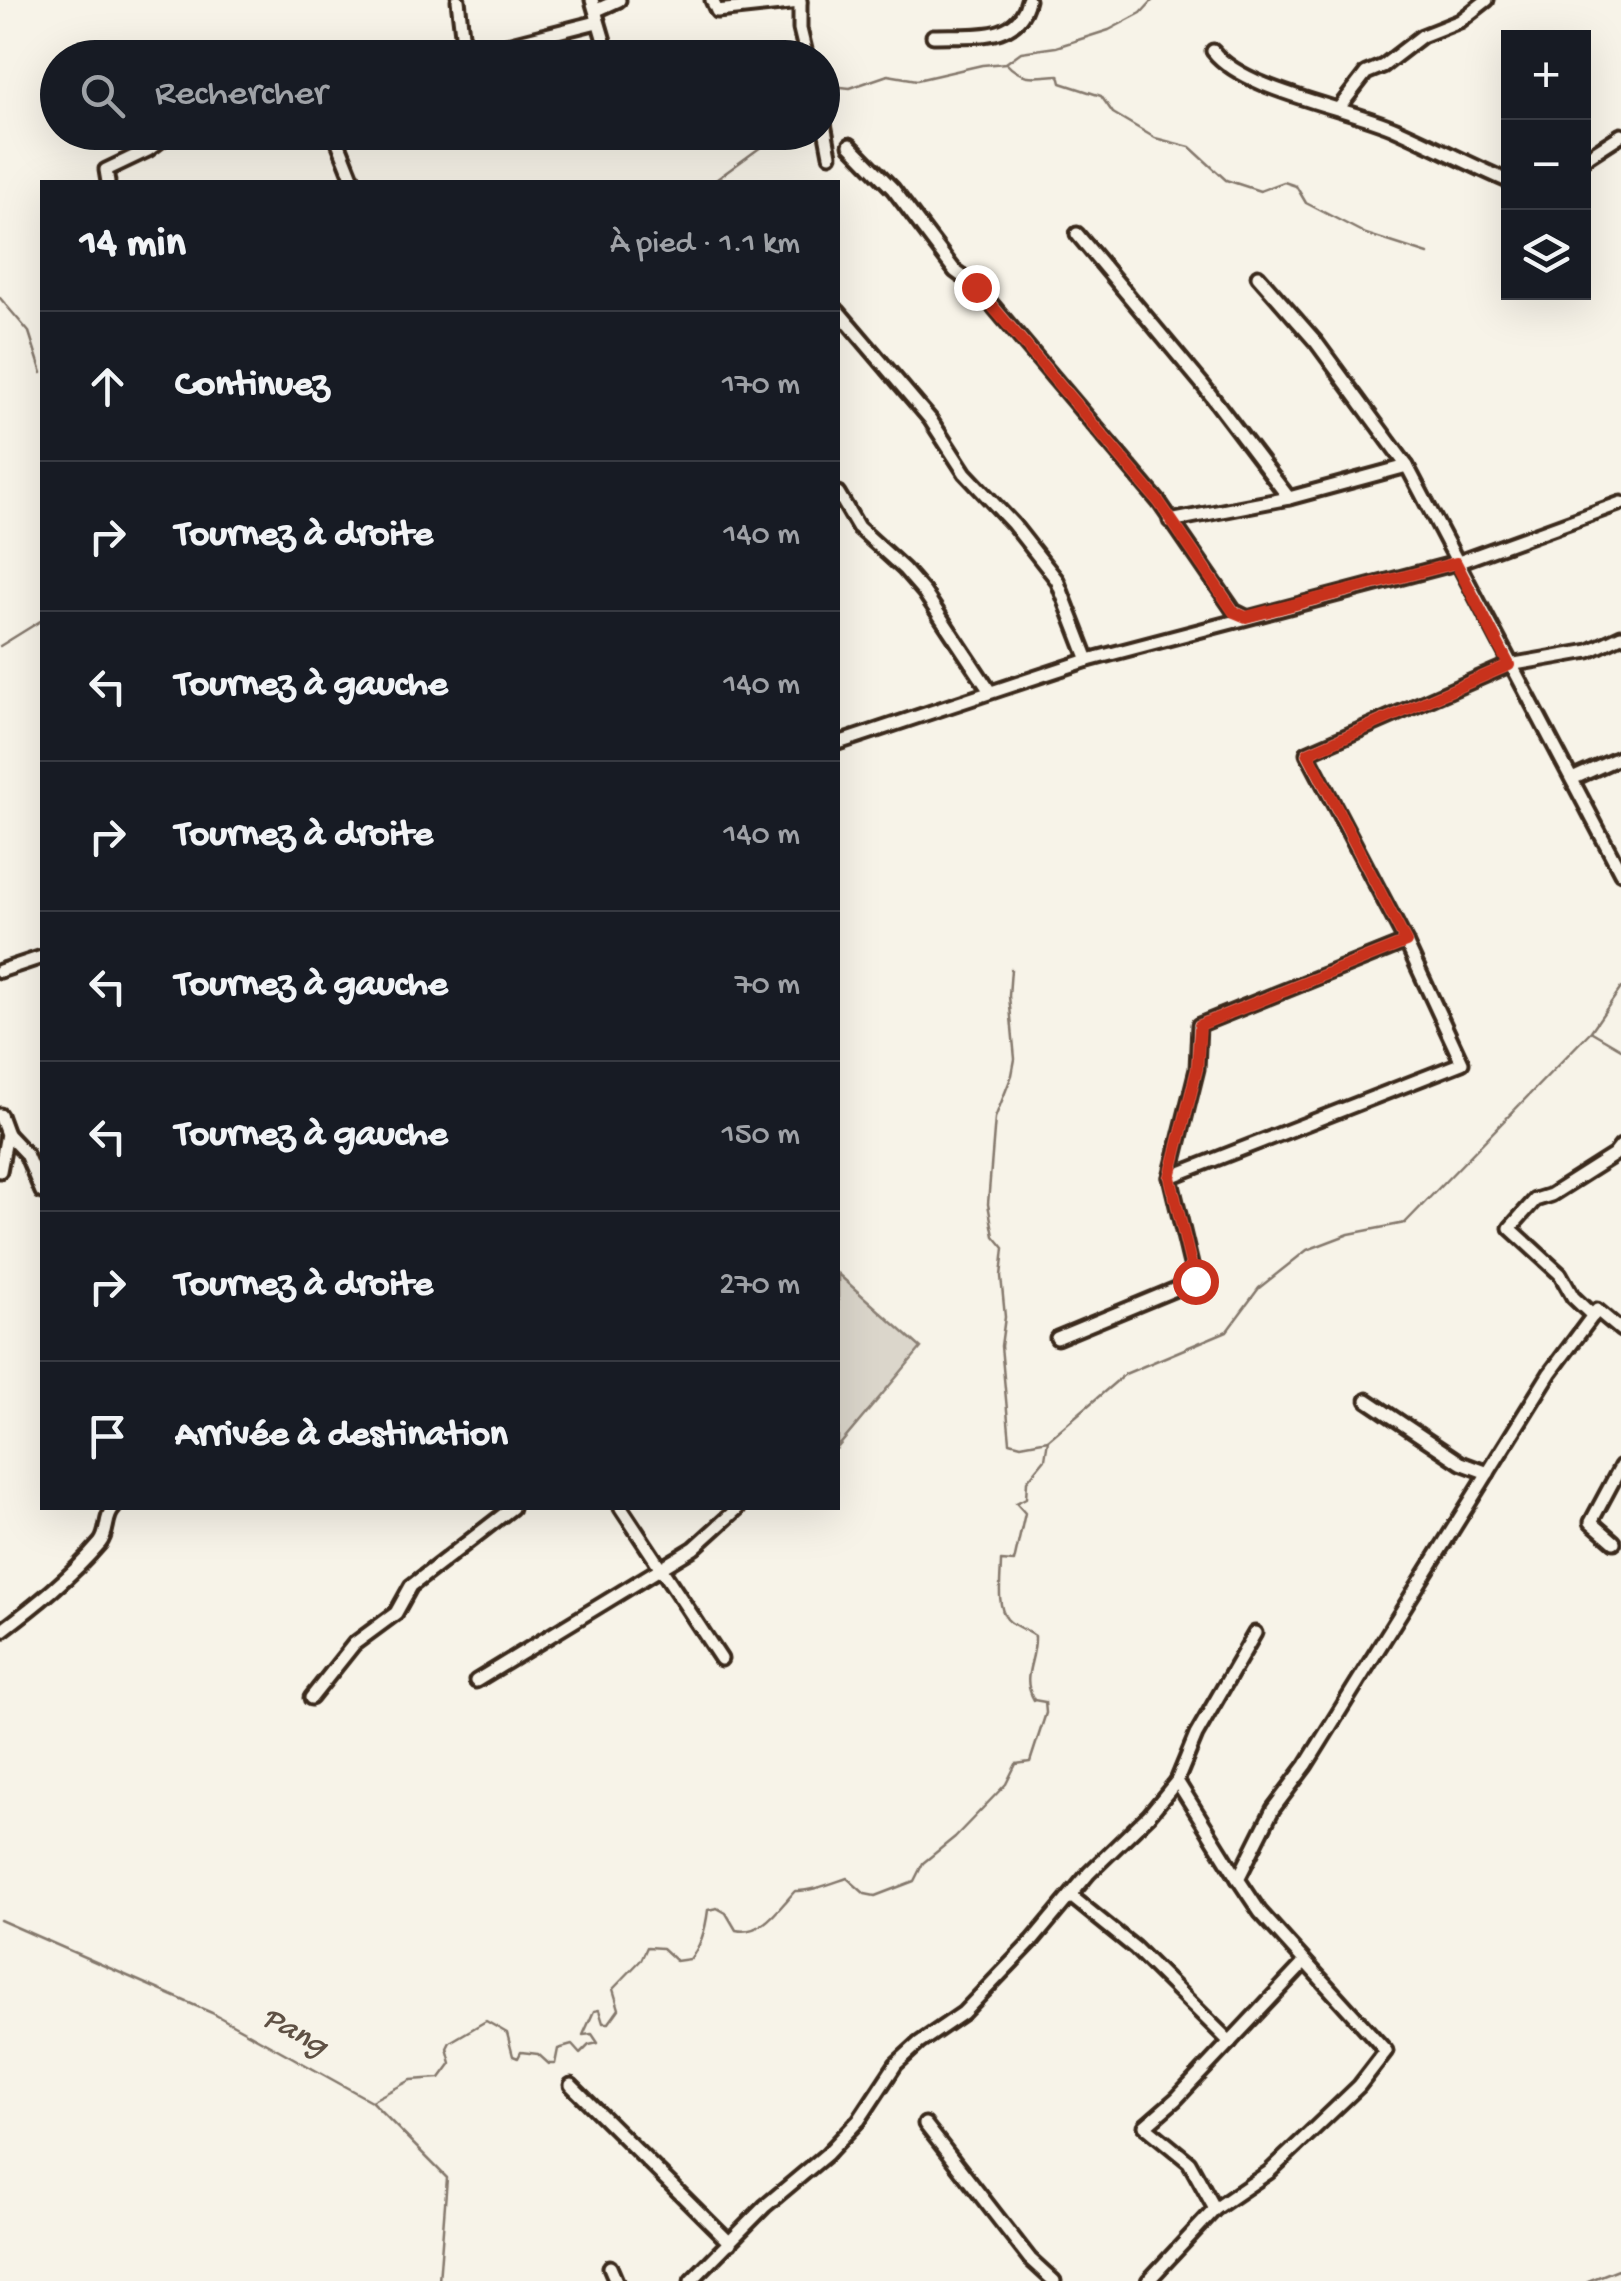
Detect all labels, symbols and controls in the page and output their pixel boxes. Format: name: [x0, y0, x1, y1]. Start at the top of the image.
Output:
map controls: [1501, 30, 1591, 300]
button: +: [1501, 30, 1591, 120]
search box: [40, 40, 840, 150]
icon: search: [75, 68, 130, 123]
text: Rechercher: [155, 73, 327, 117]
button: −: [1501, 120, 1591, 210]
button: layers: [1501, 210, 1591, 300]
text: 14 min: [80, 221, 186, 270]
text: À pied · 1.1 km: [610, 226, 800, 264]
route end: [954, 265, 1000, 311]
icon: ahead: [80, 359, 135, 414]
text: Continuez: [175, 364, 329, 408]
text: 170 m: [722, 367, 800, 405]
icon: right: [80, 509, 135, 564]
text: Tournez à droite: [175, 514, 433, 558]
text: 140 m: [723, 517, 800, 555]
icon: left: [80, 659, 135, 714]
text: Tournez à gauche: [175, 664, 448, 708]
text: 140 m: [723, 667, 800, 705]
icon: right: [80, 809, 135, 864]
text: Tournez à droite: [175, 814, 433, 858]
text: 140 m: [723, 817, 800, 855]
icon: left: [80, 959, 135, 1014]
text: Tournez à gauche: [175, 964, 448, 1008]
text: 70 m: [735, 967, 800, 1005]
icon: left: [80, 1109, 135, 1164]
text: Tournez à gauche: [175, 1114, 448, 1158]
text: 150 m: [722, 1117, 800, 1155]
icon: right: [80, 1259, 135, 1314]
route start: [1173, 1259, 1219, 1305]
text: Tournez à droite: [175, 1264, 433, 1308]
text: 270 m: [719, 1267, 800, 1305]
icon: arrive: [80, 1409, 135, 1464]
text: Arrivée à destination: [175, 1414, 508, 1458]
water label: Pang: [255, 2000, 335, 2067]

